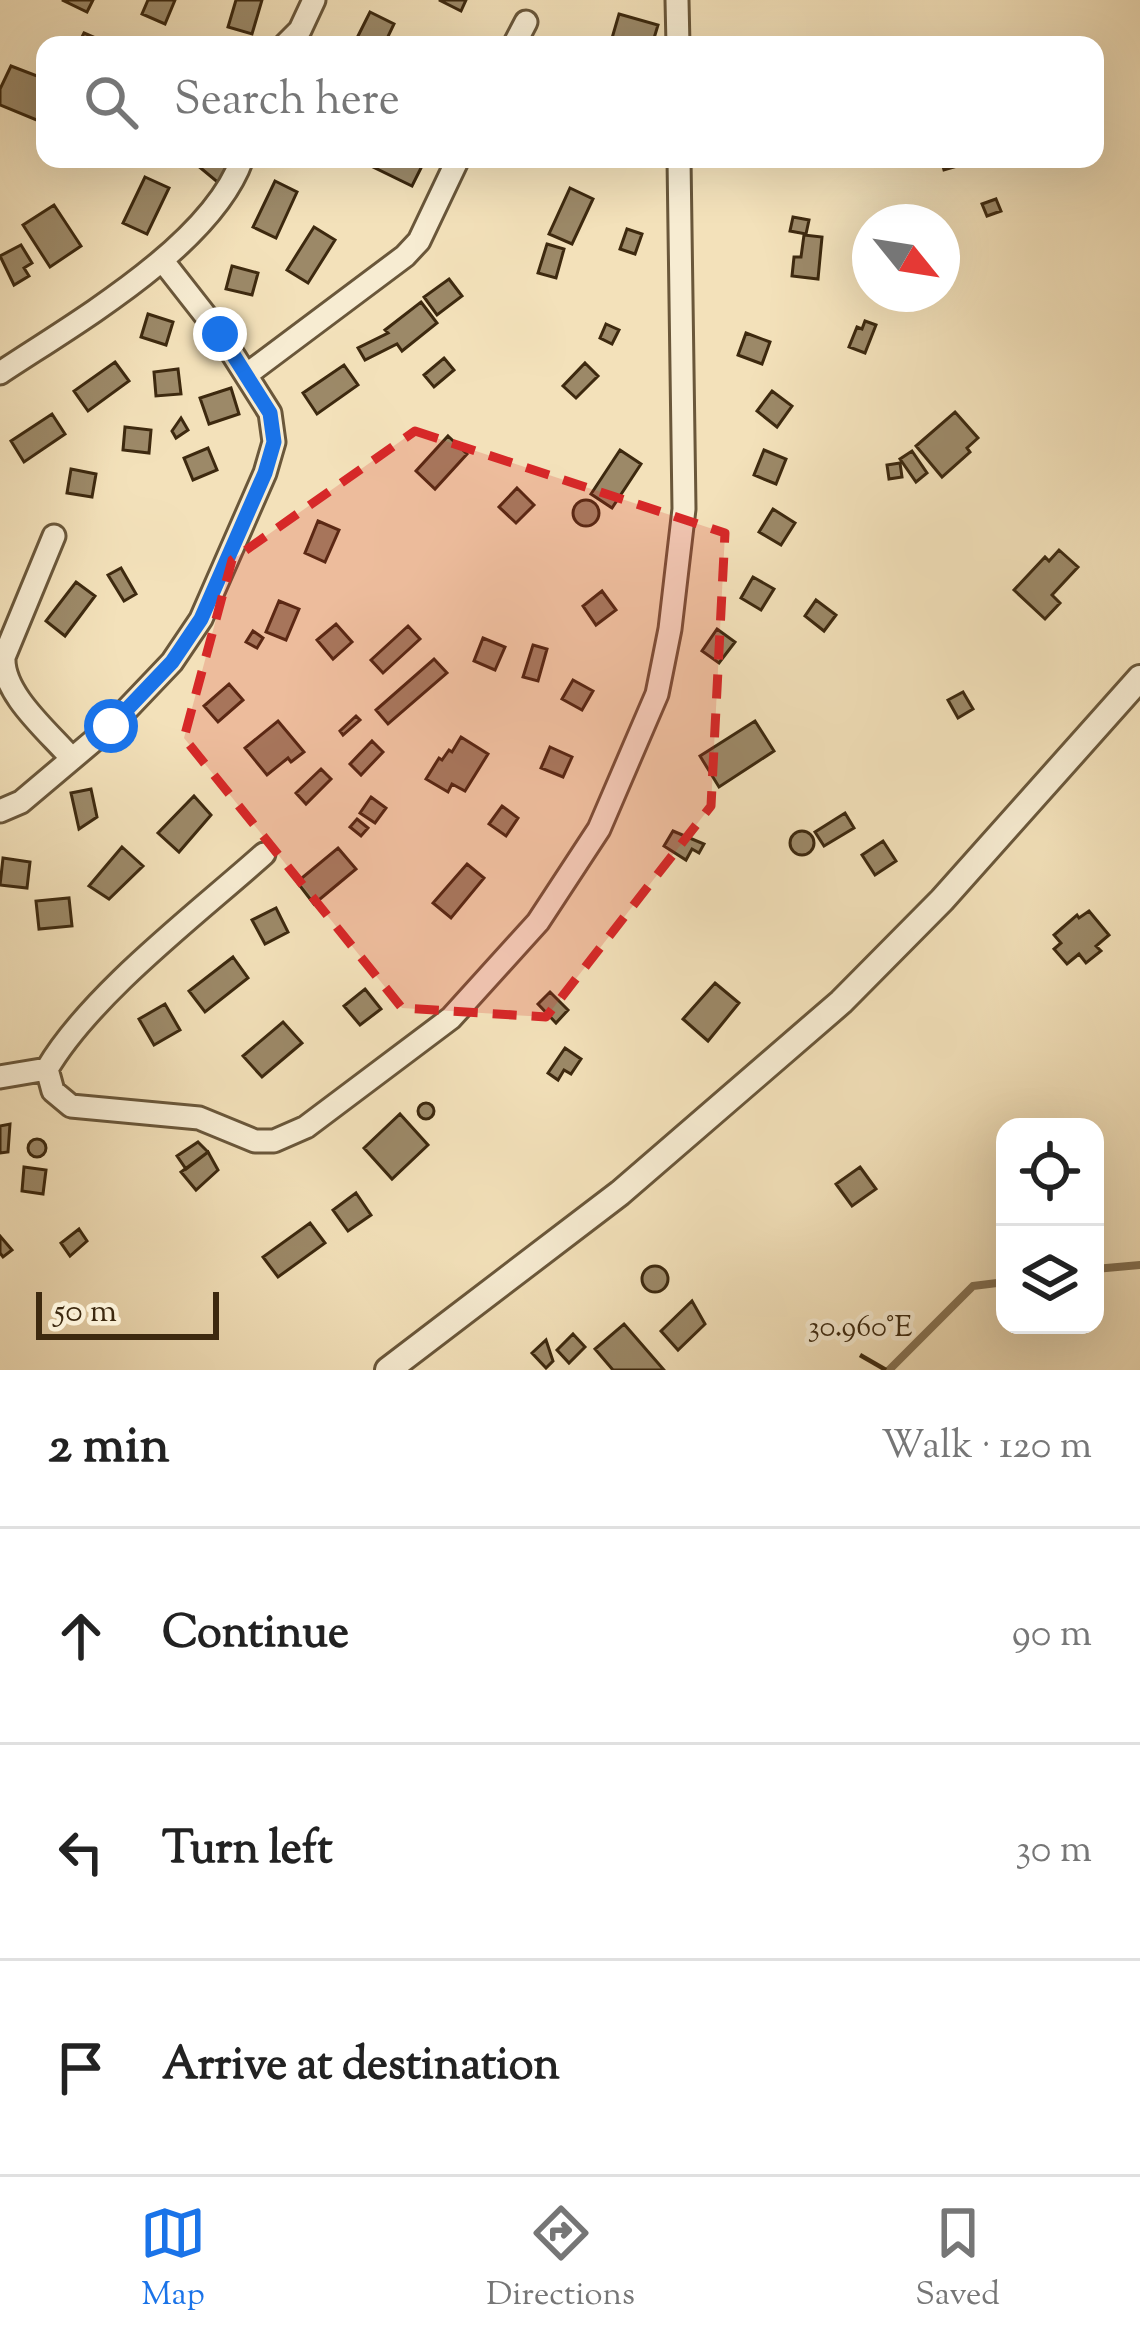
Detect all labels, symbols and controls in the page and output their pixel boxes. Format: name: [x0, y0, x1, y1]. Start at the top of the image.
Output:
search box: [36, 36, 1104, 168]
icon: search: [78, 69, 144, 135]
text: Search here: [174, 70, 400, 135]
north arrow: [852, 204, 960, 312]
route end: [193, 307, 247, 361]
route start: [84, 699, 138, 753]
map controls: [996, 1118, 1104, 1334]
button: locate: [996, 1118, 1104, 1226]
button: layers: [996, 1226, 1104, 1334]
scale bar: [36, 1286, 219, 1339]
text: 50 m: [54, 1289, 117, 1337]
text: 30.960°E: [808, 1307, 912, 1350]
text: 2 min: [48, 1412, 170, 1485]
text: Walk · 120 m: [881, 1420, 1092, 1476]
icon: ahead: [48, 1603, 114, 1669]
text: Continue: [162, 1603, 349, 1668]
text: 90 m: [1012, 1608, 1092, 1664]
icon: left: [48, 1819, 114, 1885]
text: Turn left: [162, 1819, 333, 1884]
text: 30 m: [1015, 1824, 1092, 1880]
icon: arrive: [48, 2035, 114, 2101]
text: Arrive at destination: [162, 2035, 560, 2100]
tab: Map: [140, 2200, 206, 2320]
tab: Directions: [486, 2200, 635, 2320]
tab: Saved: [915, 2200, 1000, 2320]

